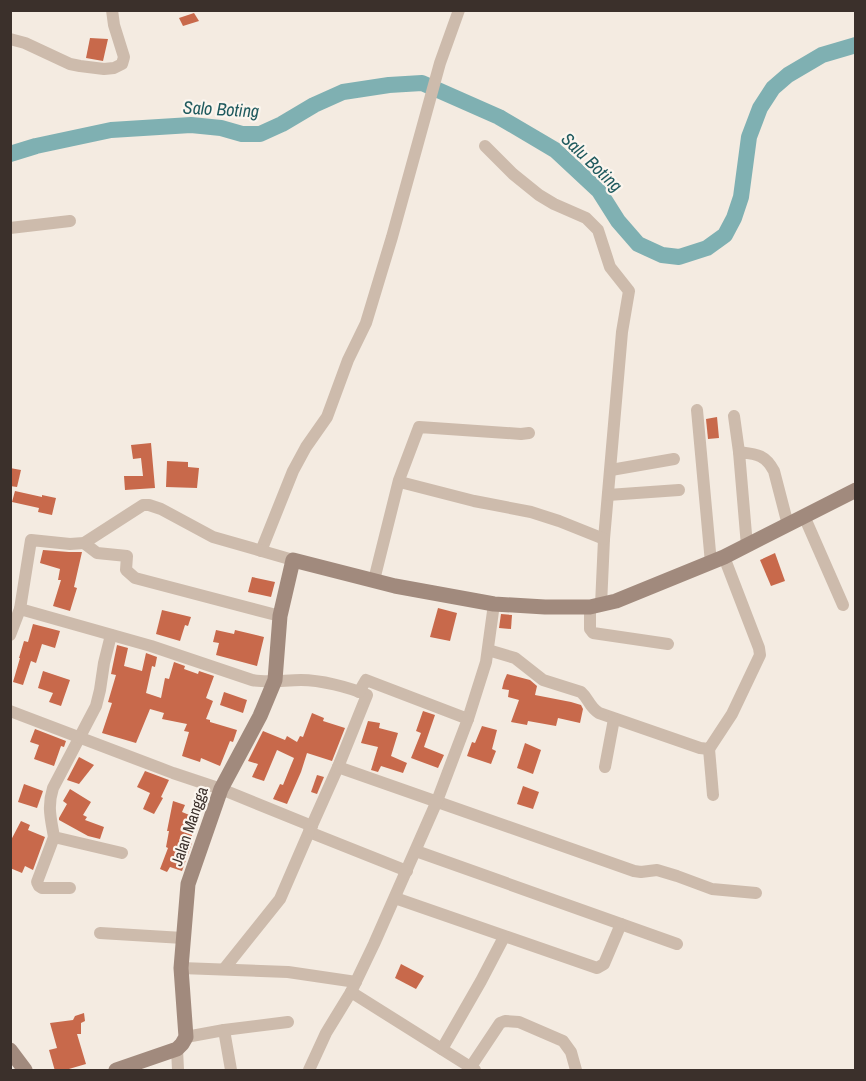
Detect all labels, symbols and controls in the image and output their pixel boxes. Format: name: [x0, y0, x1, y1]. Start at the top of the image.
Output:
water label: Salo Boting: [182, 95, 260, 123]
water label: Salu Boting: [556, 126, 628, 198]
street label: Jalan Mangga: [165, 783, 213, 869]

